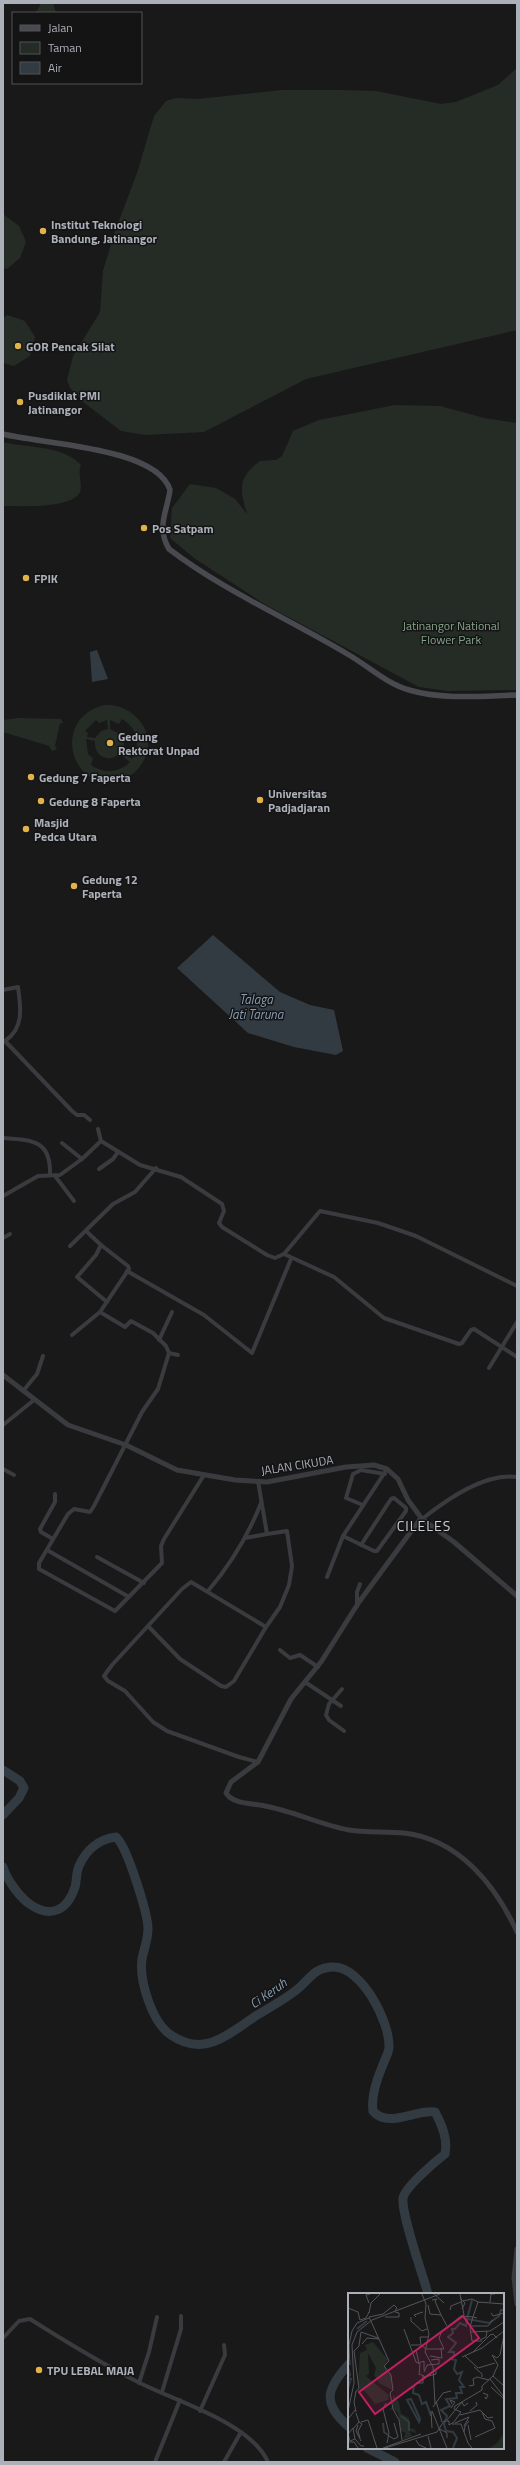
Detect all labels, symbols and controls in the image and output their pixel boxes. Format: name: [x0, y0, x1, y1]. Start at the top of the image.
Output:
legend: [12, 12, 142, 84]
text: Jalan: [48, 18, 73, 37]
text: Taman: [48, 38, 82, 57]
text: Air: [48, 58, 62, 77]
place label: Institut Teknologi Bandung, Jatinangor: [51, 215, 158, 248]
marker: Institut Teknologi Bandung, Jatinangor: [38, 226, 48, 236]
place label: GOR Pencak Silat: [26, 337, 115, 356]
marker: GOR Pencak Silat: [13, 341, 23, 351]
place label: Pusdiklat PMI Jatinangor: [28, 386, 100, 419]
marker: Pusdiklat PMI Jatinangor: [15, 397, 25, 407]
place label: Pos Satpam: [152, 519, 214, 538]
marker: Pos Satpam: [139, 523, 149, 533]
place label: FPIK: [34, 569, 58, 588]
marker: FPIK: [21, 573, 31, 583]
park label: Jatinangor National Flower Park: [402, 616, 500, 649]
place label: Gedung Rektorat Unpad: [118, 727, 200, 760]
marker: Gedung Rektorat Unpad: [105, 738, 115, 748]
place label: Gedung 7 Faperta: [39, 768, 131, 787]
marker: Gedung 7 Faperta: [26, 772, 36, 782]
place label: Universitas Padjadjaran: [268, 784, 330, 817]
place label: Gedung 8 Faperta: [49, 792, 141, 811]
marker: Universitas Padjadjaran: [255, 795, 265, 805]
marker: Gedung 8 Faperta: [36, 796, 46, 806]
place label: Masjid Pedca Utara: [34, 813, 97, 846]
marker: Masjid Pedca Utara: [21, 824, 31, 834]
place label: Gedung 12 Faperta: [82, 870, 138, 903]
marker: Gedung 12 Faperta: [69, 881, 79, 891]
water label: Talaga Jati Taruna: [229, 989, 285, 1024]
street label: JALAN CIKUDA: [259, 1450, 335, 1480]
district label: CILELES: [397, 1515, 451, 1536]
water label: Ci Keruh: [245, 1973, 291, 2013]
inset map: [348, 2293, 504, 2449]
place label: TPU LEBAL MAJA: [47, 2361, 135, 2380]
marker: TPU LEBAL MAJA: [34, 2365, 44, 2375]

